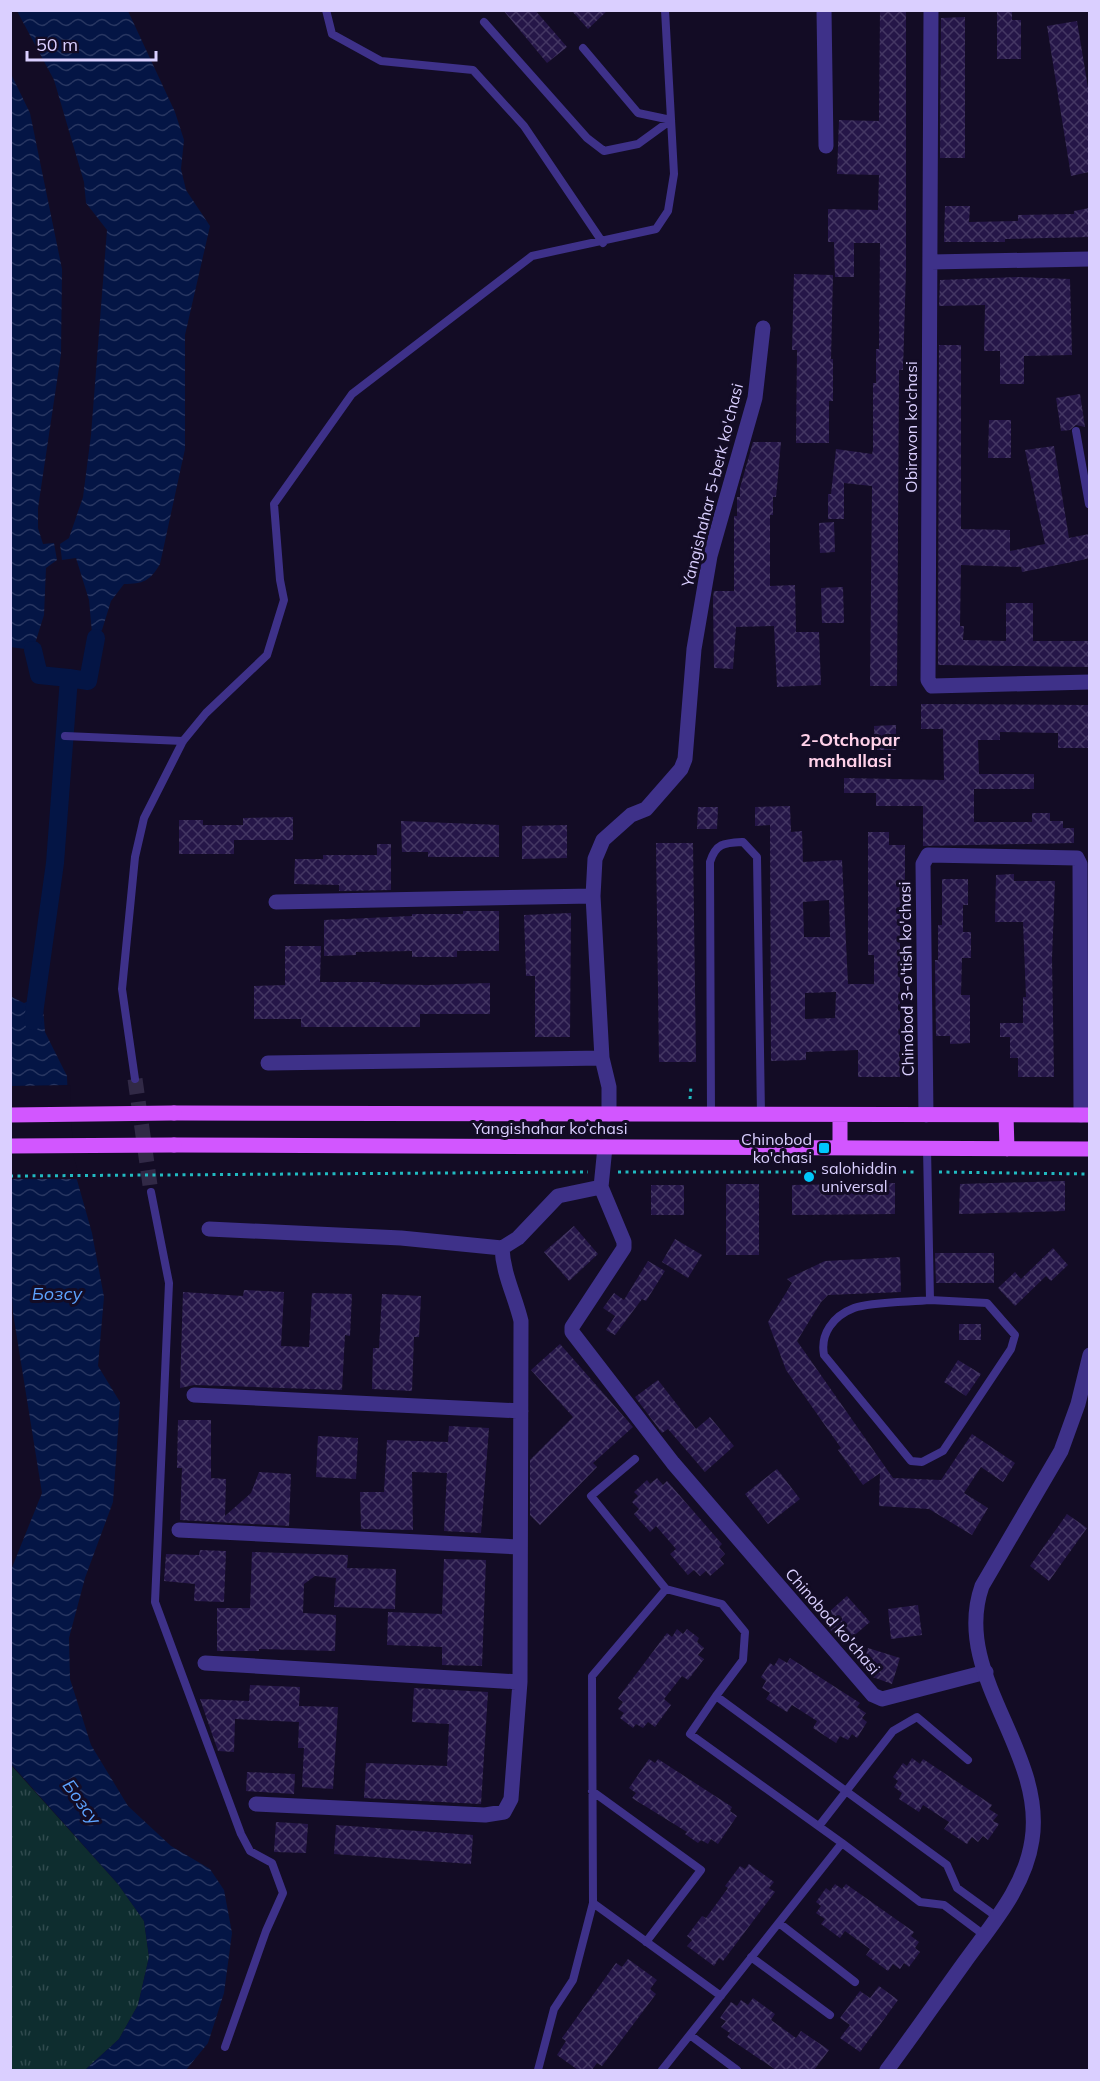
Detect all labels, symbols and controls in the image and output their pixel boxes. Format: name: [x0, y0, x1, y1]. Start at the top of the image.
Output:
scale bar: [27, 24, 156, 62]
text: 50 m: [36, 33, 78, 56]
street label: Obiravon ko'chasi: [901, 361, 921, 493]
street label: Yangishahar 5-berk ko'chasi: [677, 381, 747, 590]
district label: 2-Otchopar mahallasi: [800, 728, 901, 772]
street label: Chinobod 3-o'tish ko'chasi: [894, 881, 918, 1077]
street label: Yangishahar ko‘chasi: [471, 1118, 628, 1138]
place label: Chinobod ko'chasi: [741, 1129, 812, 1167]
marker: Chinobod ko'chasi: [817, 1141, 831, 1155]
place label: salohiddin universal: [821, 1158, 897, 1196]
marker: salohiddin universal: [802, 1170, 816, 1184]
water label: Бозсу: [32, 1282, 84, 1305]
street label: Chinobod ko'chasi: [781, 1564, 885, 1678]
water label: Бозсу: [58, 1775, 107, 1830]

